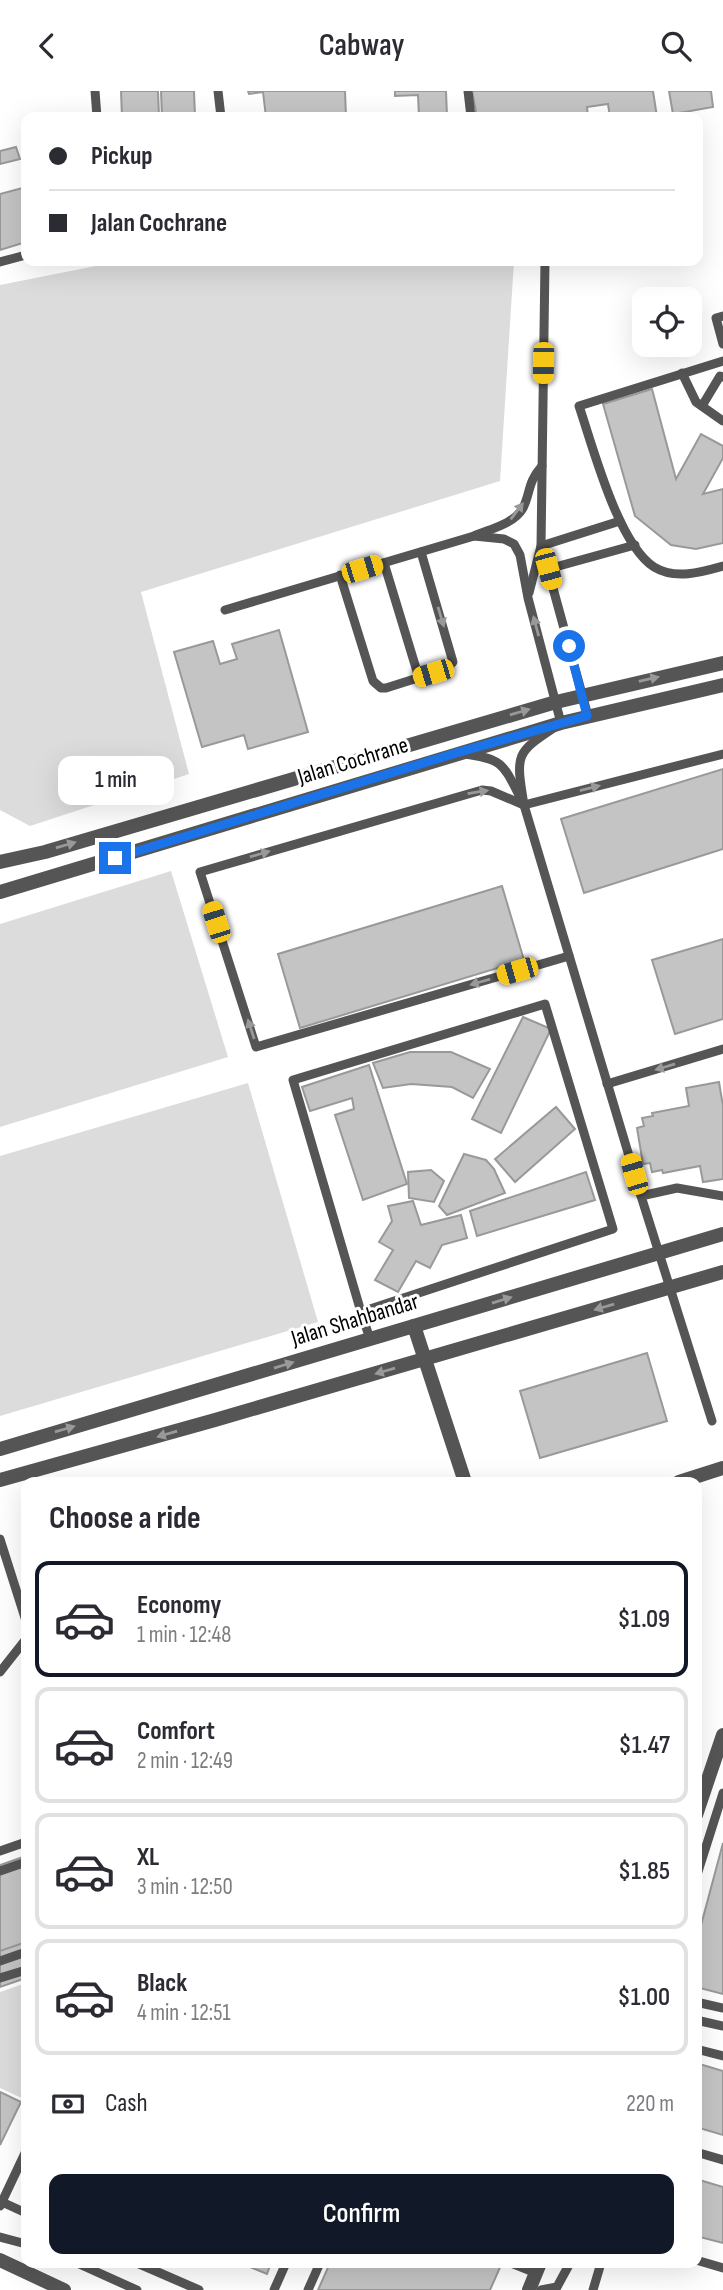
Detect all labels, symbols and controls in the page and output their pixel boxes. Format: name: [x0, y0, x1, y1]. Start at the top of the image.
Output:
text: Cabway: [319, 26, 404, 65]
icon: back: [28, 27, 66, 65]
icon: search: [657, 27, 695, 65]
text: Pickup: [91, 141, 153, 172]
text: Jalan Cochrane: [91, 208, 227, 239]
map controls: [632, 287, 702, 357]
button: locate: [632, 287, 702, 357]
car: [533, 342, 554, 384]
one-way arrow: [510, 502, 525, 520]
car: [533, 546, 564, 592]
car: [339, 553, 386, 585]
one-way arrow: [437, 607, 447, 628]
one-way arrow: [530, 615, 540, 636]
route start: [553, 630, 585, 662]
car: [410, 657, 457, 689]
one-way arrow: [638, 673, 660, 684]
one-way arrow: [509, 707, 530, 717]
street label: Jalan Cochrane: [293, 731, 412, 791]
callout: 1 min: [57, 757, 173, 805]
text: 1 min: [95, 766, 137, 794]
one-way arrow: [579, 782, 601, 793]
one-way arrow: [467, 787, 489, 798]
one-way arrow: [56, 840, 77, 850]
route end: [99, 842, 131, 874]
one-way arrow: [249, 849, 270, 859]
car: [200, 899, 233, 945]
car: [494, 955, 541, 987]
one-way arrow: [470, 977, 491, 987]
one-way arrow: [245, 1019, 255, 1040]
one-way arrow: [655, 1062, 676, 1072]
car: [619, 1151, 650, 1197]
street label: Jalan Shahbandar: [287, 1287, 423, 1353]
one-way arrow: [491, 1294, 512, 1304]
one-way arrow: [593, 1303, 614, 1313]
one-way arrow: [273, 1359, 294, 1369]
one-way arrow: [374, 1366, 396, 1377]
one-way arrow: [55, 1424, 76, 1434]
one-way arrow: [156, 1429, 177, 1439]
text: Choose a ride: [49, 1499, 201, 1538]
icon: car: [53, 1588, 116, 1651]
text: Economy: [137, 1590, 221, 1621]
text: $1.09: [618, 1604, 670, 1635]
text: 1 min · 12:48: [137, 1621, 231, 1649]
icon: car: [53, 1714, 116, 1777]
text: Comfort: [137, 1716, 215, 1747]
text: $1.47: [619, 1730, 670, 1761]
text: 2 min · 12:49: [137, 1747, 233, 1775]
icon: car: [53, 1840, 116, 1903]
text: XL: [137, 1842, 159, 1873]
text: $1.85: [618, 1856, 670, 1887]
text: 3 min · 12:50: [137, 1873, 233, 1901]
icon: car: [53, 1966, 116, 2029]
text: Black: [137, 1968, 187, 1999]
text: $1.00: [618, 1982, 670, 2013]
text: 4 min · 12:51: [137, 1999, 230, 2027]
icon: cash: [49, 2085, 87, 2123]
text: Cash: [105, 2088, 148, 2119]
text: 220 m: [626, 2090, 674, 2118]
button: Confirm: [49, 2174, 674, 2254]

